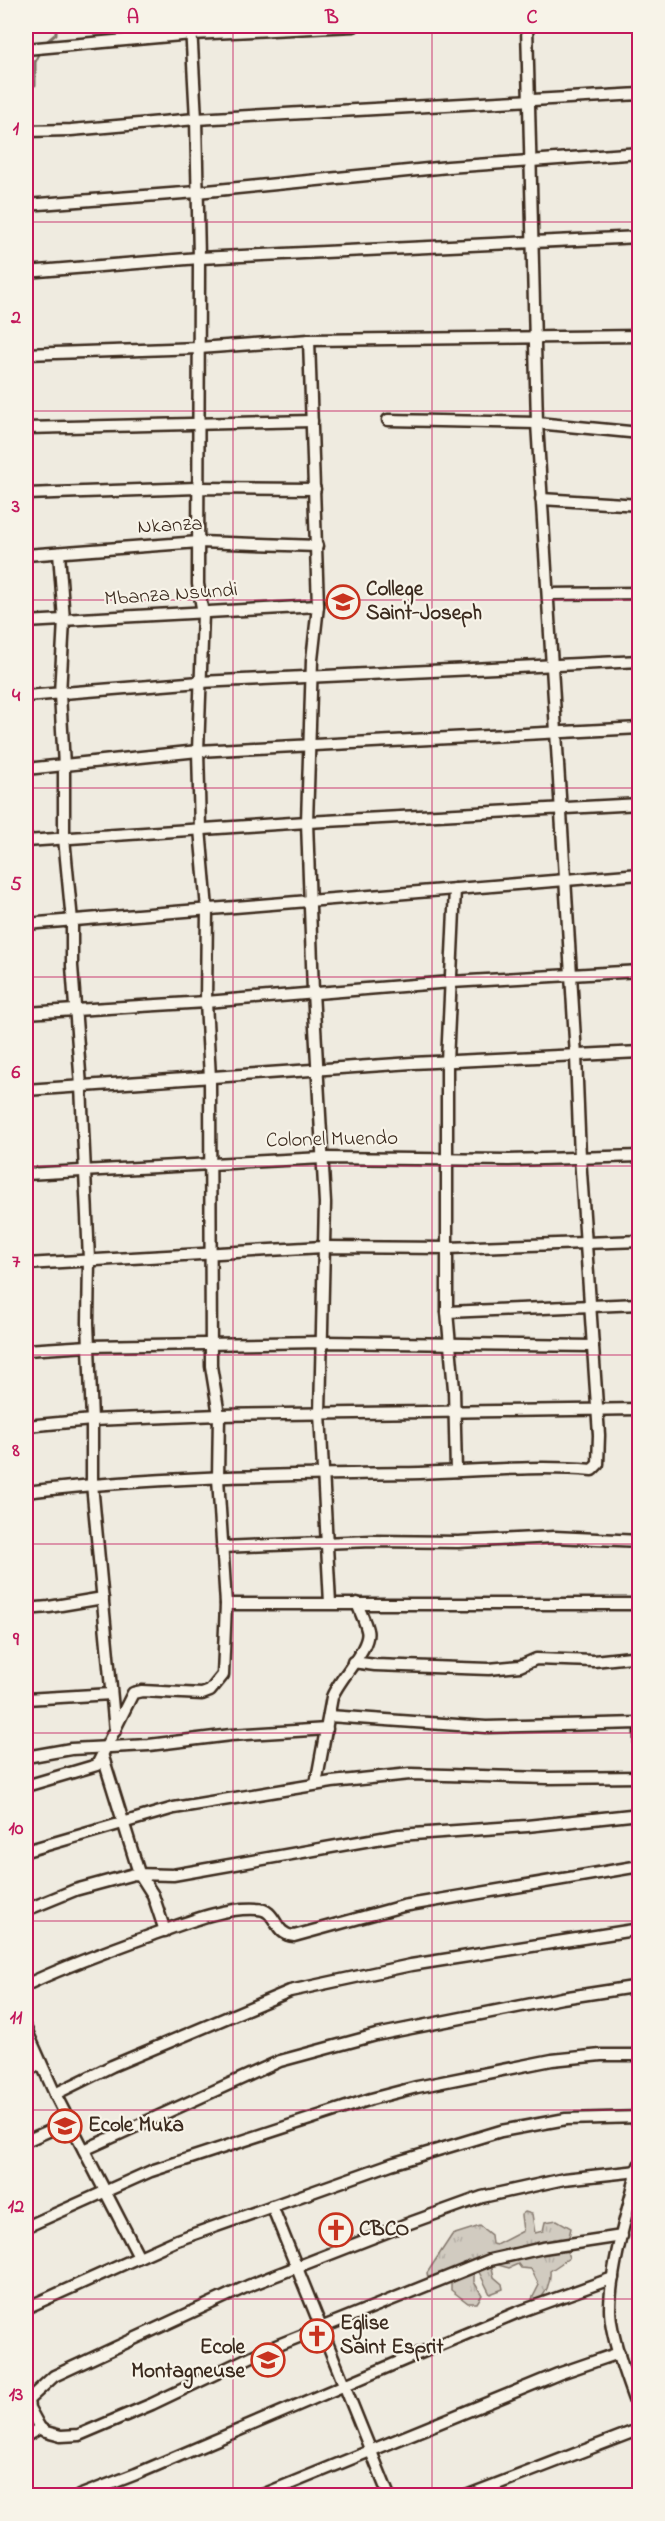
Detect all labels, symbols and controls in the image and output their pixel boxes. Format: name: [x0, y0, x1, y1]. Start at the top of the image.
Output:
text: A: [127, 4, 139, 33]
text: B: [324, 4, 339, 33]
text: C: [527, 4, 538, 33]
text: 1: [13, 115, 20, 144]
text: 2: [10, 304, 21, 333]
text: 3: [11, 493, 20, 522]
street label: Nkanza: [137, 509, 203, 543]
street label: Mbanza Nsundi: [103, 575, 239, 615]
place label: College Saint-Joseph: [366, 575, 482, 629]
school or university icon: College Saint-Joseph: [325, 584, 361, 620]
text: 4: [12, 682, 21, 711]
text: 5: [10, 871, 22, 900]
text: 6: [12, 1059, 21, 1088]
street label: Colonel Muendo: [266, 1124, 398, 1156]
text: 7: [12, 1248, 21, 1277]
text: 8: [11, 1437, 20, 1466]
text: 9: [12, 1626, 20, 1655]
text: 10: [9, 1815, 24, 1844]
text: 11: [10, 2004, 23, 2033]
school or university icon: Ecole Muka: [47, 2108, 83, 2144]
place label: Ecole Muka: [88, 2111, 184, 2141]
text: 12: [8, 2193, 24, 2222]
church icon: CBCO: [318, 2212, 354, 2248]
place label: CBCO: [359, 2215, 410, 2245]
place label: Eglise Saint Esprit: [340, 2309, 444, 2363]
church icon: Eglise Saint Esprit: [299, 2318, 335, 2354]
place label: Ecole Montagneuse: [131, 2333, 246, 2389]
school or university icon: Ecole Montagneuse: [250, 2342, 286, 2378]
text: 13: [9, 2381, 23, 2410]

